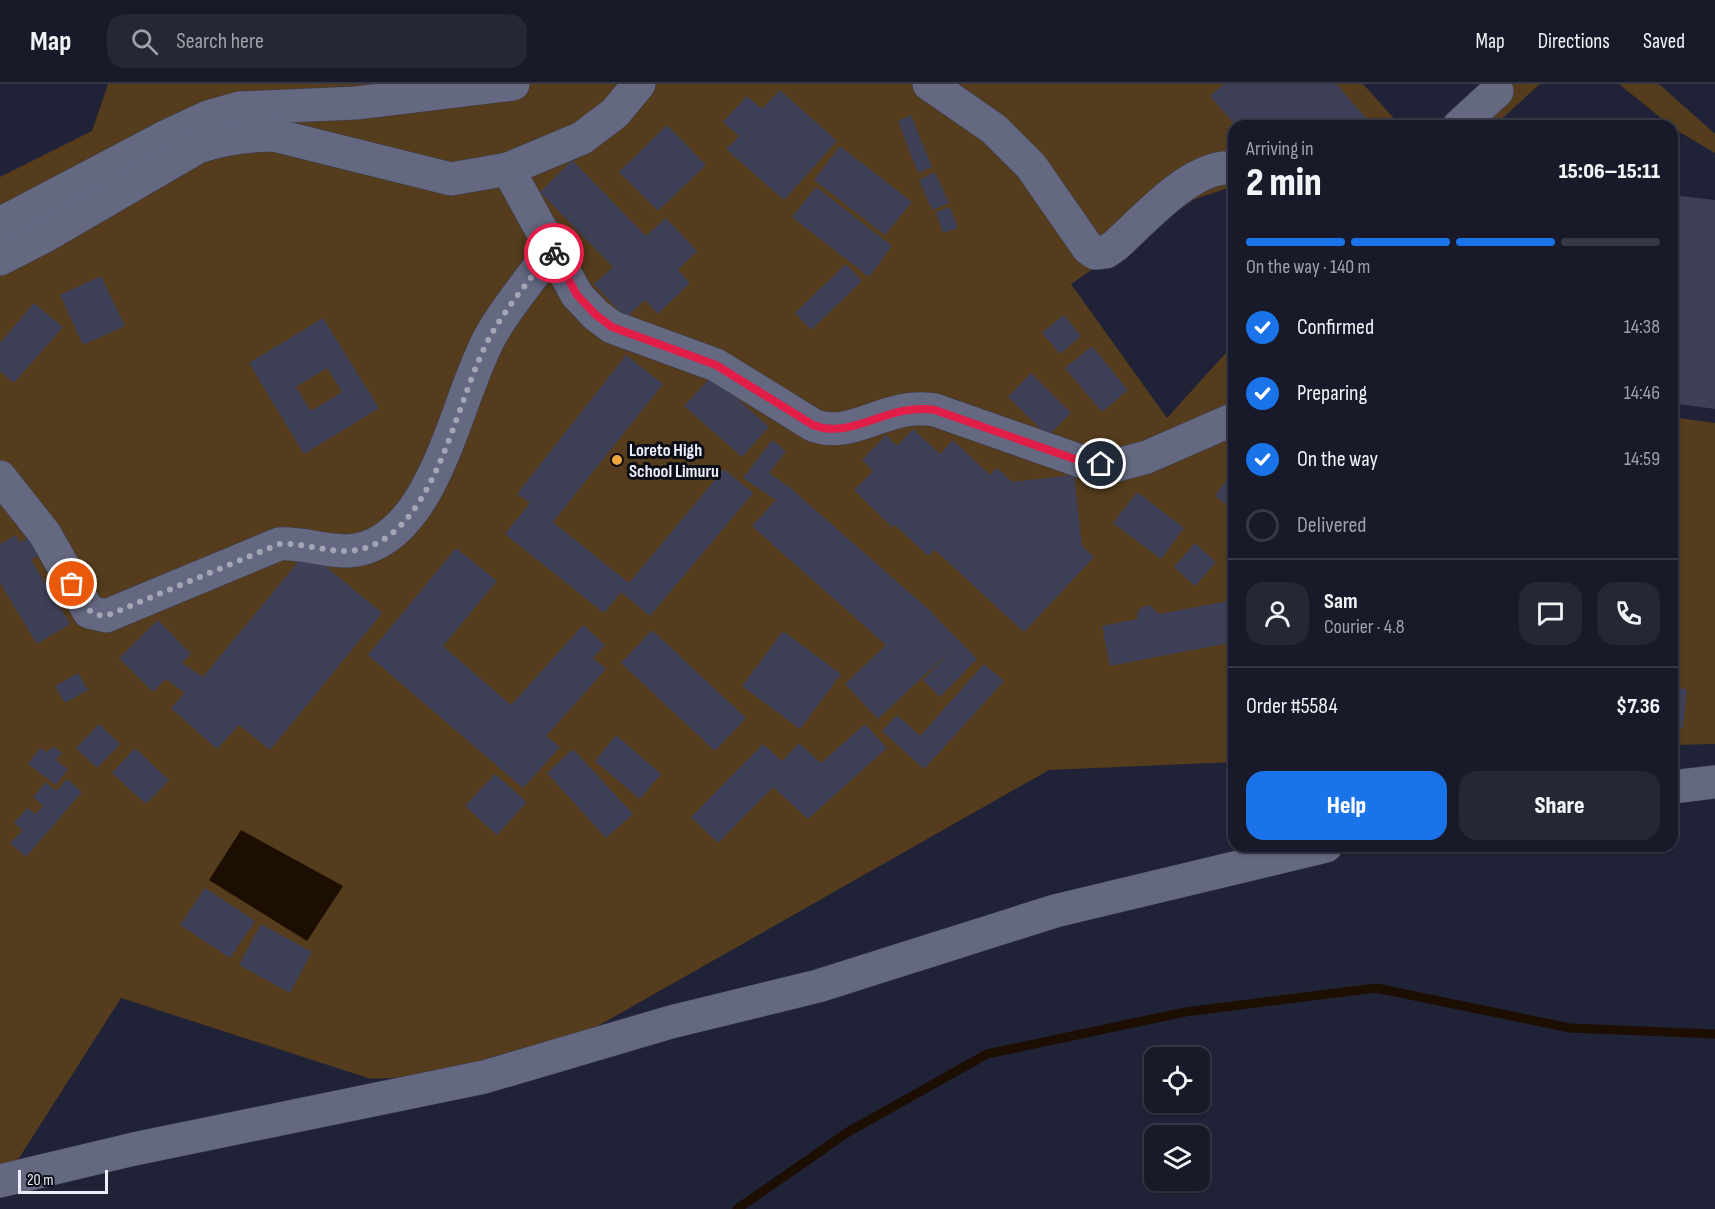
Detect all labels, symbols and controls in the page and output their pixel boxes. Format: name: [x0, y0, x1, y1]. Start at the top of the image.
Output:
search box: [107, 14, 527, 68]
text: Map: [30, 25, 71, 58]
icon: search: [128, 25, 161, 58]
text: Search here: [176, 28, 264, 55]
text: Map: [1475, 29, 1505, 54]
text: Directions: [1538, 29, 1610, 54]
text: Saved: [1643, 29, 1685, 54]
text: Arriving in: [1246, 137, 1314, 161]
text: 15:06–15:11: [1559, 158, 1660, 185]
text: 2 min: [1246, 160, 1322, 207]
courier: [524, 223, 584, 283]
icon: bike: [538, 237, 571, 270]
text: On the way · 140 m: [1246, 255, 1370, 279]
icon: check: [1246, 311, 1279, 344]
text: Confirmed: [1297, 314, 1374, 341]
text: 14:38: [1624, 315, 1660, 339]
icon: check: [1246, 377, 1279, 410]
text: Preparing: [1297, 380, 1367, 407]
text: 14:46: [1624, 381, 1660, 405]
pin: [1075, 438, 1126, 489]
place label: Loreto High School Limuru: [629, 440, 719, 482]
icon: check: [1246, 443, 1279, 476]
text: On the way: [1297, 446, 1378, 473]
icon: home: [1084, 447, 1117, 480]
text: 14:59: [1624, 447, 1660, 471]
marker: Loreto High School Limuru: [610, 453, 624, 467]
text: Delivered: [1297, 512, 1366, 539]
pin: [46, 558, 97, 609]
icon: bag: [55, 567, 88, 600]
button: person: [1246, 582, 1309, 645]
button: chat: [1519, 582, 1582, 645]
button: phone: [1597, 582, 1660, 645]
text: Sam: [1324, 588, 1358, 615]
text: Courier · 4.8: [1324, 615, 1405, 639]
text: Order #5584: [1246, 693, 1338, 720]
text: $7.36: [1616, 693, 1660, 720]
button: Help: [1246, 771, 1447, 840]
button: Share: [1459, 771, 1660, 840]
map controls: [1144, 1047, 1210, 1191]
button: locate: [1144, 1047, 1210, 1113]
button: layers: [1144, 1125, 1210, 1191]
scale bar: [18, 1167, 108, 1194]
text: 20 m: [27, 1171, 54, 1190]

